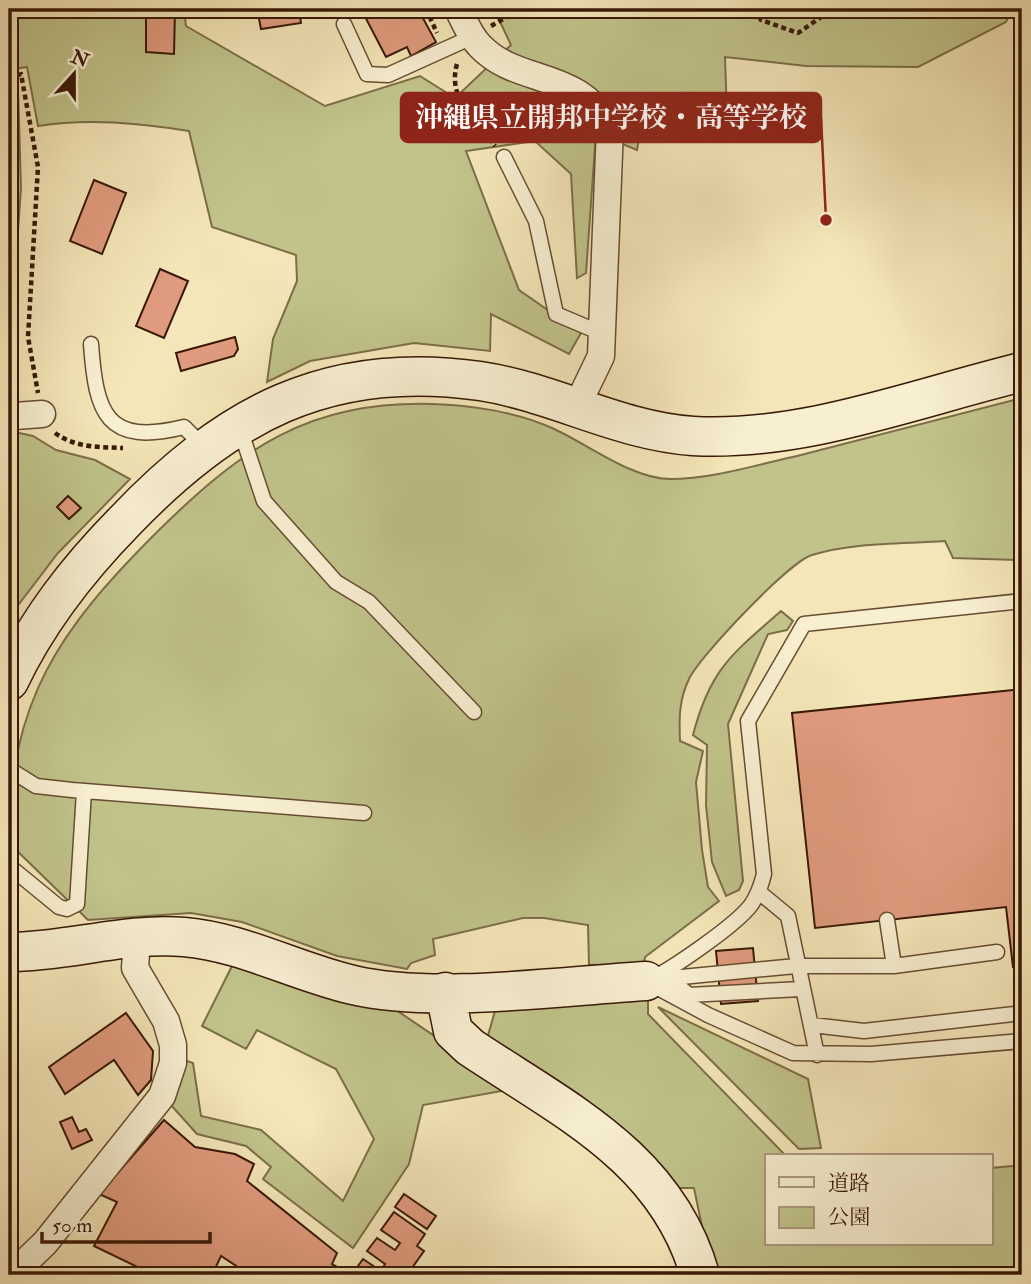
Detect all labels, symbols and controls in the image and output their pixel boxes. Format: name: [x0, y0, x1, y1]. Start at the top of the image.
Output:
north arrow: [38, 38, 108, 108]
text: N: [67, 44, 93, 74]
callout: 沖縄県立開邦中学校・高等学校: [401, 93, 821, 142]
text: 沖縄県立開邦中学校・高等学校: [415, 101, 807, 136]
legend: [765, 1154, 992, 1246]
text: 道路: [828, 1170, 870, 1197]
scale bar: [42, 1200, 210, 1244]
text: 公園: [828, 1204, 870, 1231]
text: 50 m: [52, 1212, 93, 1239]

